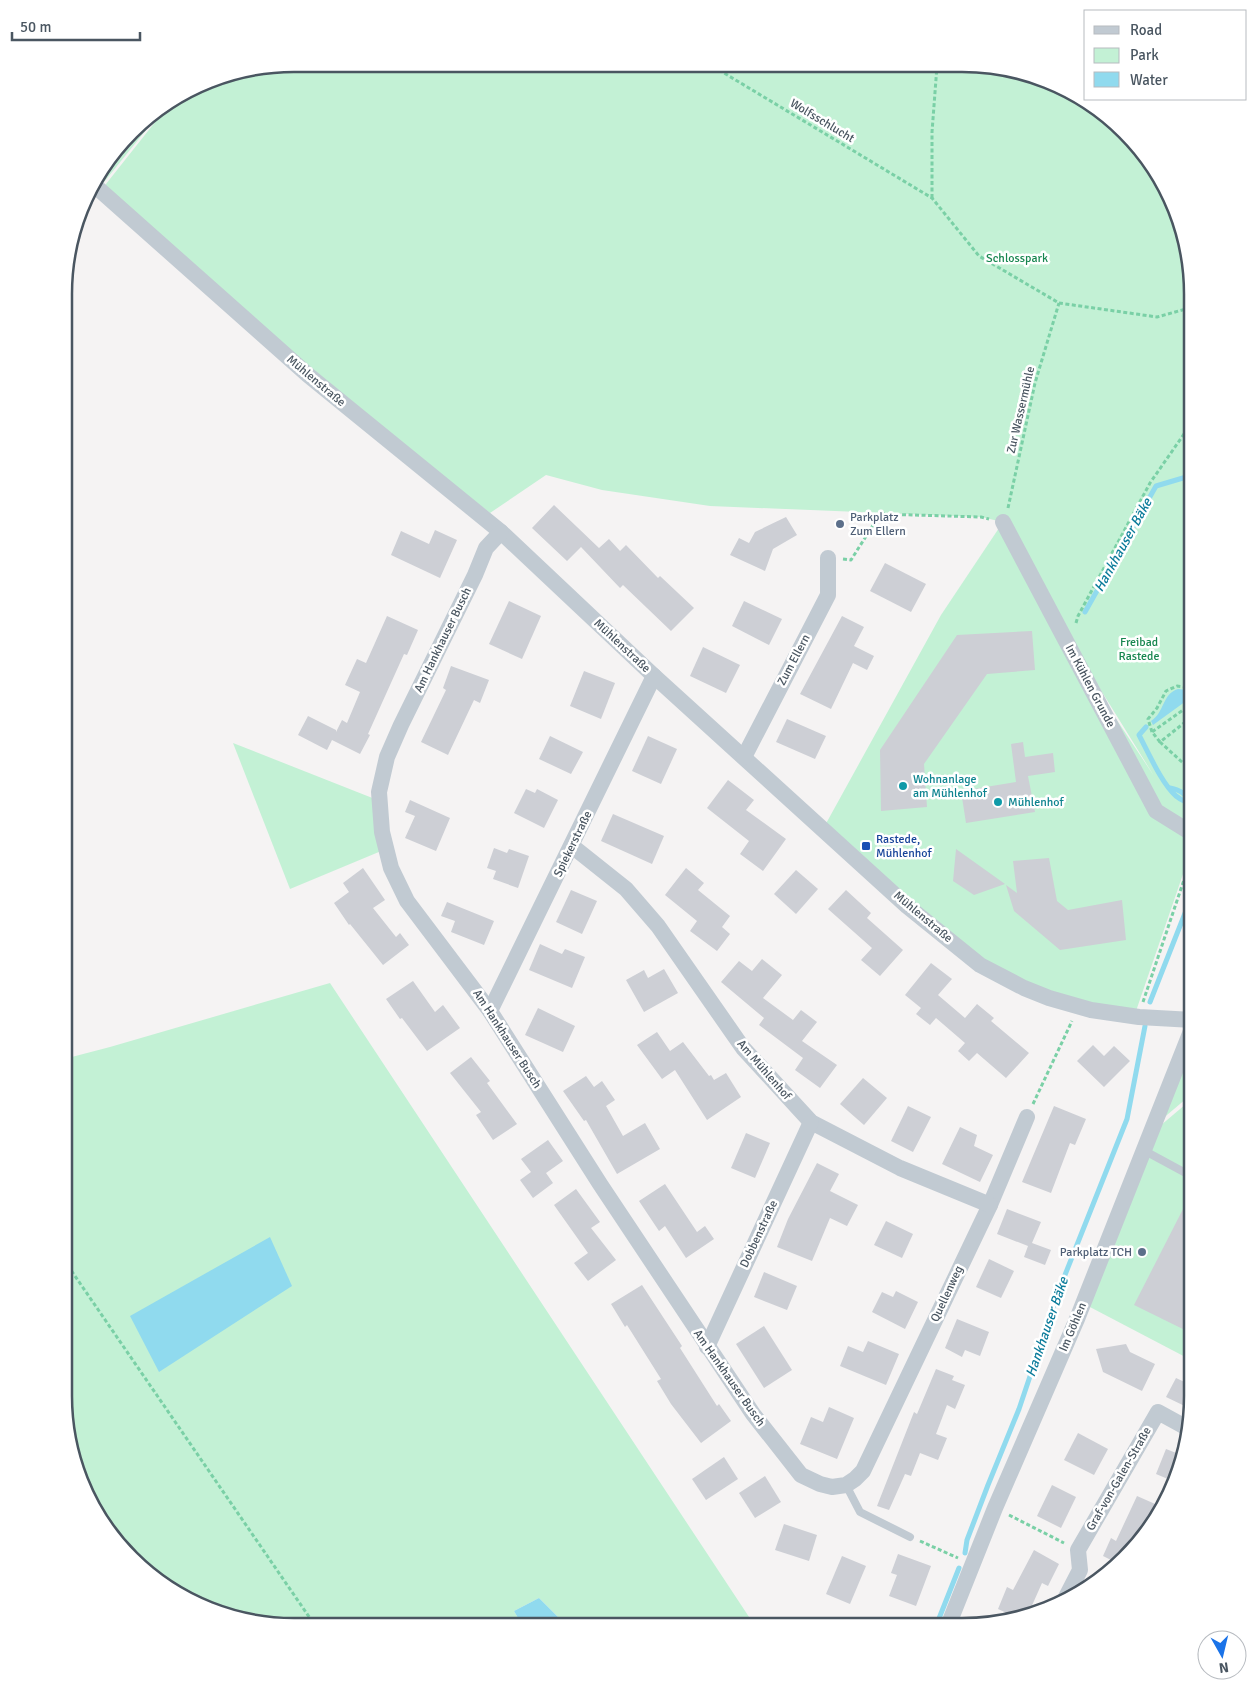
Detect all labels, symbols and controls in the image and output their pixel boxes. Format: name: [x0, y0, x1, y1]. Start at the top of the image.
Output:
scale bar: [12, 10, 140, 42]
legend: [1084, 10, 1247, 100]
text: 50 m: [20, 18, 51, 36]
text: Road: [1130, 21, 1162, 39]
text: Park: [1130, 46, 1159, 64]
text: Water: [1130, 71, 1168, 89]
street label: Wolfsschlucht: [787, 96, 857, 146]
park label: Schlosspark: [986, 251, 1048, 266]
street label: Mühlenstraße: [284, 352, 348, 410]
street label: Zur Wassermühle: [1004, 365, 1038, 455]
water label: Hankhauser Bäke: [1090, 494, 1156, 595]
place label: Parkplatz Zum Ellern: [850, 510, 906, 539]
marker: Parkplatz Zum Ellern: [834, 518, 846, 530]
street label: Am Hankhauser Busch: [411, 585, 475, 695]
street label: Mühlenstraße: [591, 616, 653, 676]
street label: Zum Ellern: [774, 632, 814, 688]
park label: Freibad Rastede: [1119, 635, 1159, 664]
street label: Im Kühlen Grunde: [1062, 642, 1118, 730]
place label: Wohnanlage am Mühlenhof: [913, 772, 988, 801]
marker: Wohnanlage am Mühlenhof: [897, 780, 909, 792]
place label: Mühlenhof: [1008, 795, 1064, 810]
marker: Mühlenhof: [992, 796, 1004, 808]
street label: Spiekerstraße: [551, 808, 595, 880]
place label: Rastede, Mühlenhof: [876, 832, 932, 861]
marker: Rastede, Mühlenhof: [860, 840, 872, 852]
street label: Mühlenstraße: [891, 888, 955, 946]
street label: Am Hankhauser Busch: [469, 987, 545, 1091]
street label: Am Mühlenhof: [734, 1037, 795, 1104]
street label: Dobbenstraße: [737, 1198, 781, 1270]
place label: Parkplatz TCH: [1060, 1245, 1132, 1260]
marker: Parkplatz TCH: [1136, 1246, 1148, 1258]
street label: Quellenweg: [927, 1263, 967, 1325]
water label: Hankhauser Bäke: [1022, 1274, 1072, 1379]
street label: Im Göhlen: [1056, 1300, 1090, 1354]
street label: Am Hankhauser Busch: [690, 1327, 768, 1429]
street label: Graf-von-Galen-Straße: [1083, 1424, 1155, 1534]
north arrow: [1197, 1630, 1247, 1680]
text: N: [1218, 1658, 1230, 1676]

